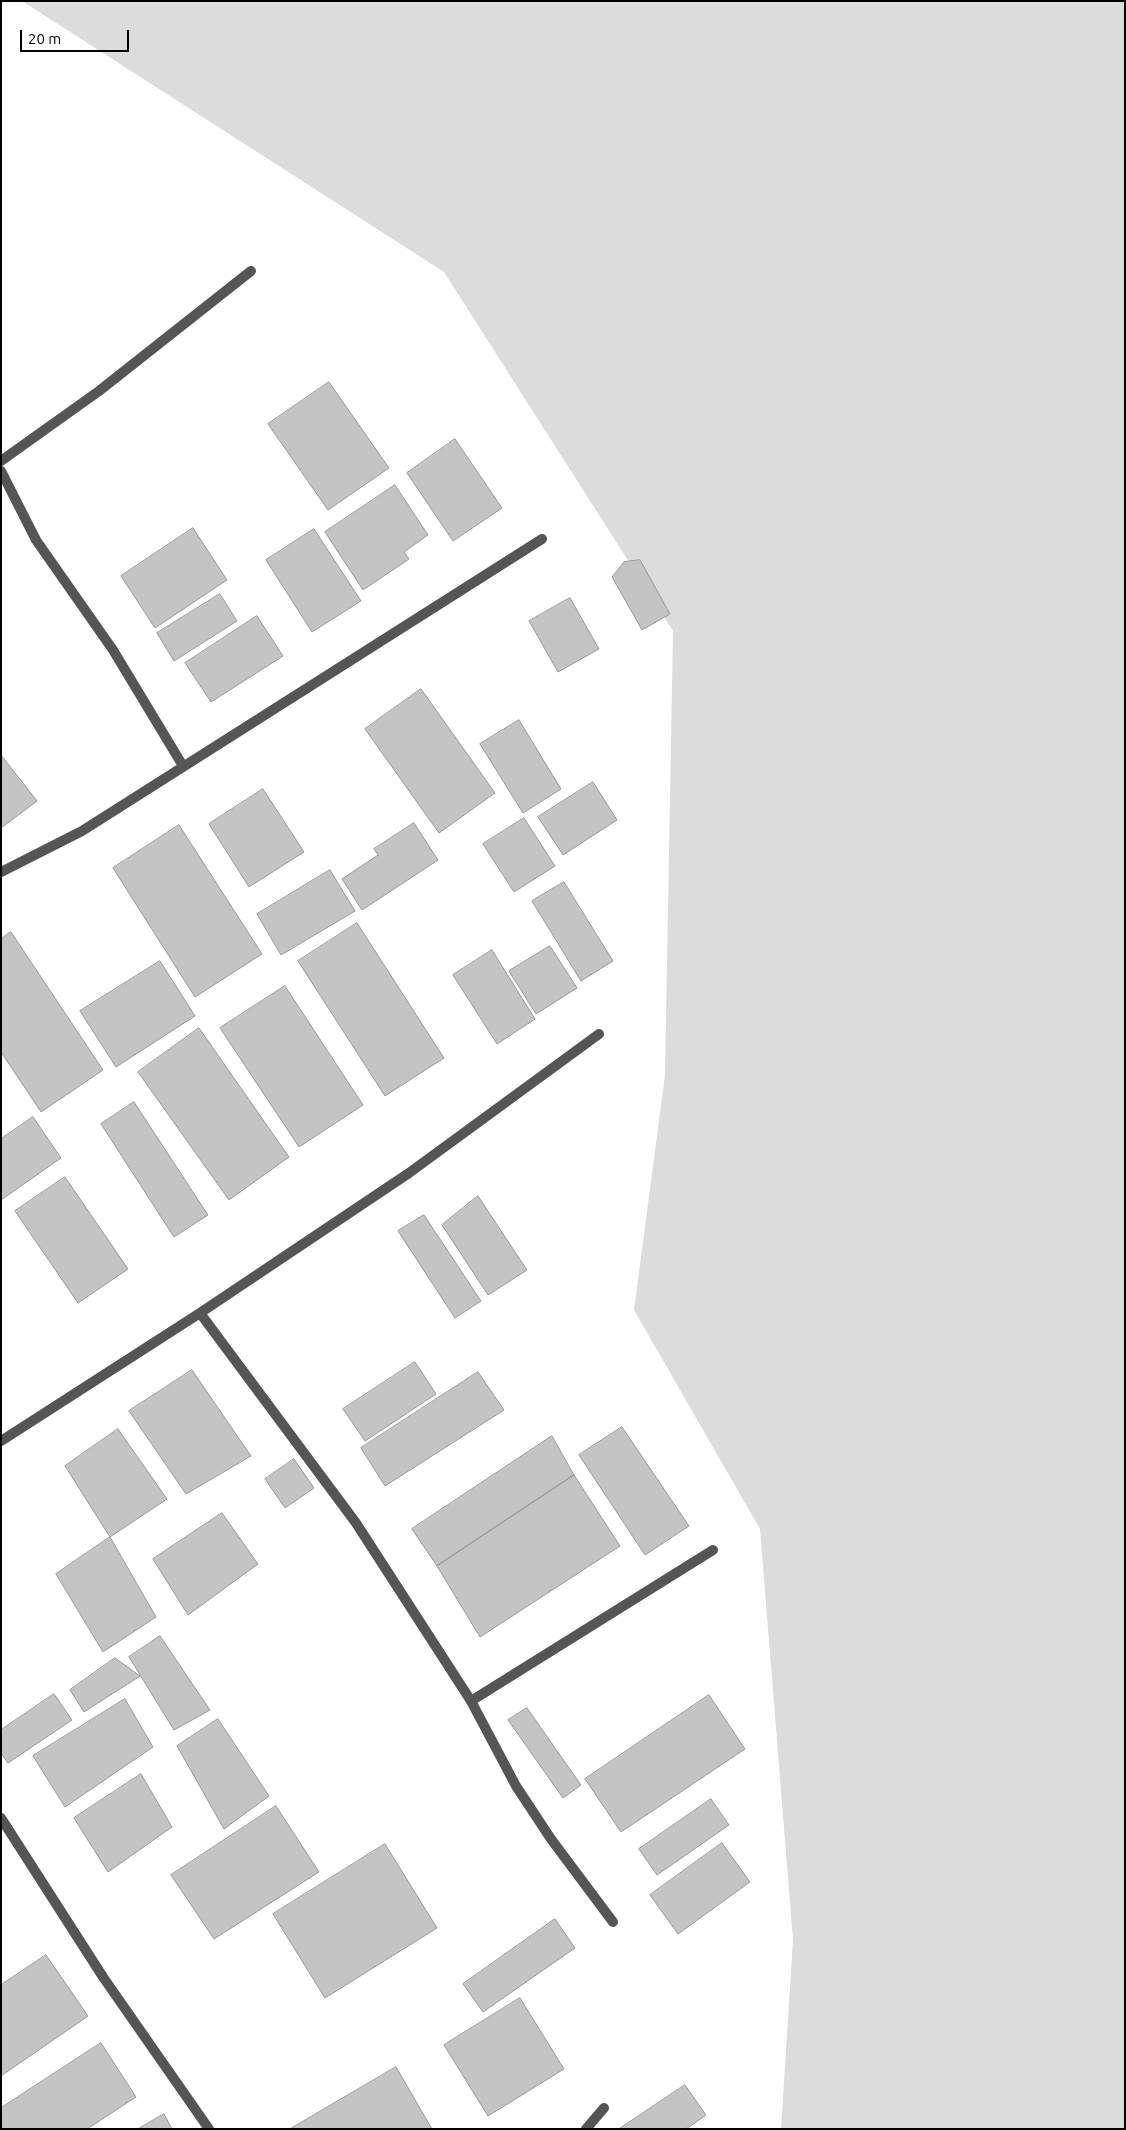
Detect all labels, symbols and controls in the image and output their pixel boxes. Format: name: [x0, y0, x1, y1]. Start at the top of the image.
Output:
scale bar: [22, 20, 131, 52]
text: 20 m: [28, 30, 61, 47]

